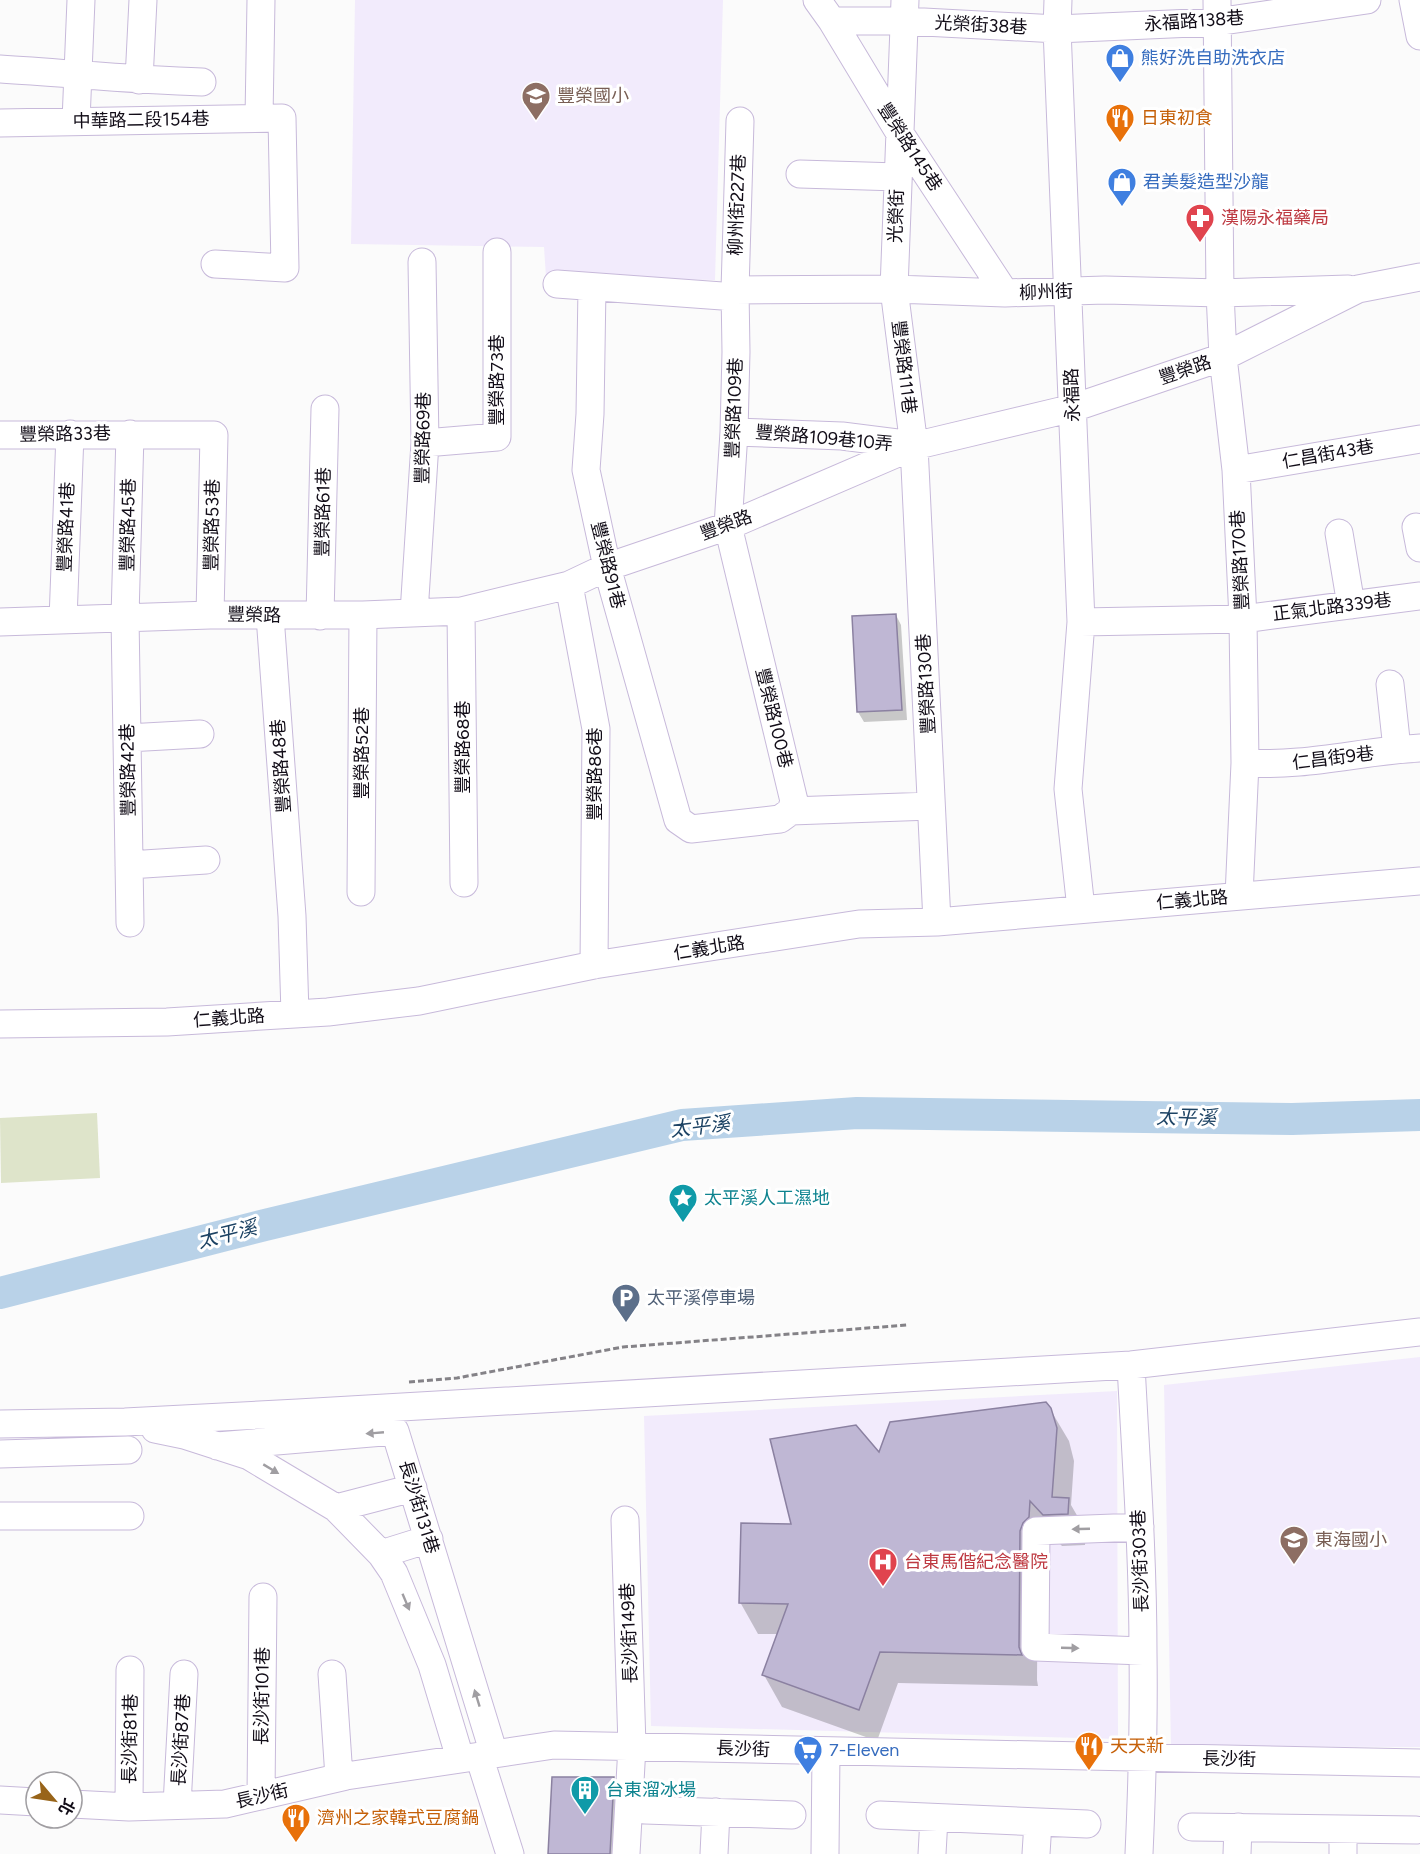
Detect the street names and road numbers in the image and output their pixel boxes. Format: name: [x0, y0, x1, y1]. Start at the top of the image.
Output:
street label: 永福路138巷: [1143, 7, 1245, 35]
street label: 光榮街38巷: [934, 12, 1028, 38]
street label: 豐榮路145巷: [873, 99, 947, 195]
street label: 中華路二段154巷: [72, 108, 210, 132]
street label: 柳州街227巷: [724, 154, 750, 256]
street label: 光榮街: [884, 189, 908, 243]
street label: 柳州街: [1019, 280, 1073, 304]
street label: 豐榮路111巷: [887, 319, 921, 415]
street label: 豐榮路73巷: [486, 334, 508, 426]
street label: 豐榮路: [1156, 351, 1214, 389]
street label: 豐榮路109巷: [721, 357, 747, 459]
street label: 永福路: [1060, 368, 1084, 422]
street label: 豐榮路69巷: [411, 392, 435, 484]
street label: 豐榮路109巷10弄: [754, 421, 894, 455]
street label: 豐榮路33巷: [19, 422, 111, 446]
street label: 仁昌街43巷: [1280, 435, 1376, 473]
street label: 豐榮路61巷: [311, 467, 335, 557]
street label: 豐榮路45巷: [116, 478, 140, 572]
street label: 豐榮路53巷: [200, 479, 224, 571]
street label: 豐榮路41巷: [53, 481, 79, 573]
street label: 豐榮路: [697, 505, 755, 545]
street label: 豐榮路170巷: [1226, 509, 1254, 611]
street label: 豐榮路91巷: [586, 519, 630, 611]
street label: 正氣北路339巷: [1271, 589, 1393, 625]
street label: 豐榮路: [227, 604, 281, 626]
street label: 豐榮路130巷: [912, 633, 940, 735]
street label: 豐榮路100巷: [751, 666, 797, 770]
street label: 豐榮路68巷: [452, 700, 474, 794]
street label: 豐榮路52巷: [351, 707, 373, 799]
street label: 豐榮路48巷: [267, 718, 295, 814]
street label: 豐榮路42巷: [116, 723, 140, 817]
street label: 豐榮路86巷: [584, 727, 606, 821]
street label: 仁昌街9巷: [1291, 742, 1375, 774]
street label: 仁義北路: [1155, 886, 1229, 914]
street label: 仁義北路: [672, 932, 746, 964]
street label: 仁義北路: [192, 1005, 266, 1031]
street label: 長沙街131巷: [394, 1458, 444, 1556]
street label: 長沙街303巷: [1127, 1509, 1153, 1613]
street label: 長沙街149巷: [616, 1582, 642, 1684]
street label: 長沙街101巷: [250, 1647, 274, 1745]
street label: 長沙街87巷: [168, 1693, 194, 1787]
street label: 長沙街81巷: [118, 1694, 142, 1784]
street label: 長沙街: [716, 1737, 770, 1761]
street label: 長沙街: [1202, 1748, 1256, 1770]
street label: 長沙街: [233, 1779, 291, 1813]

